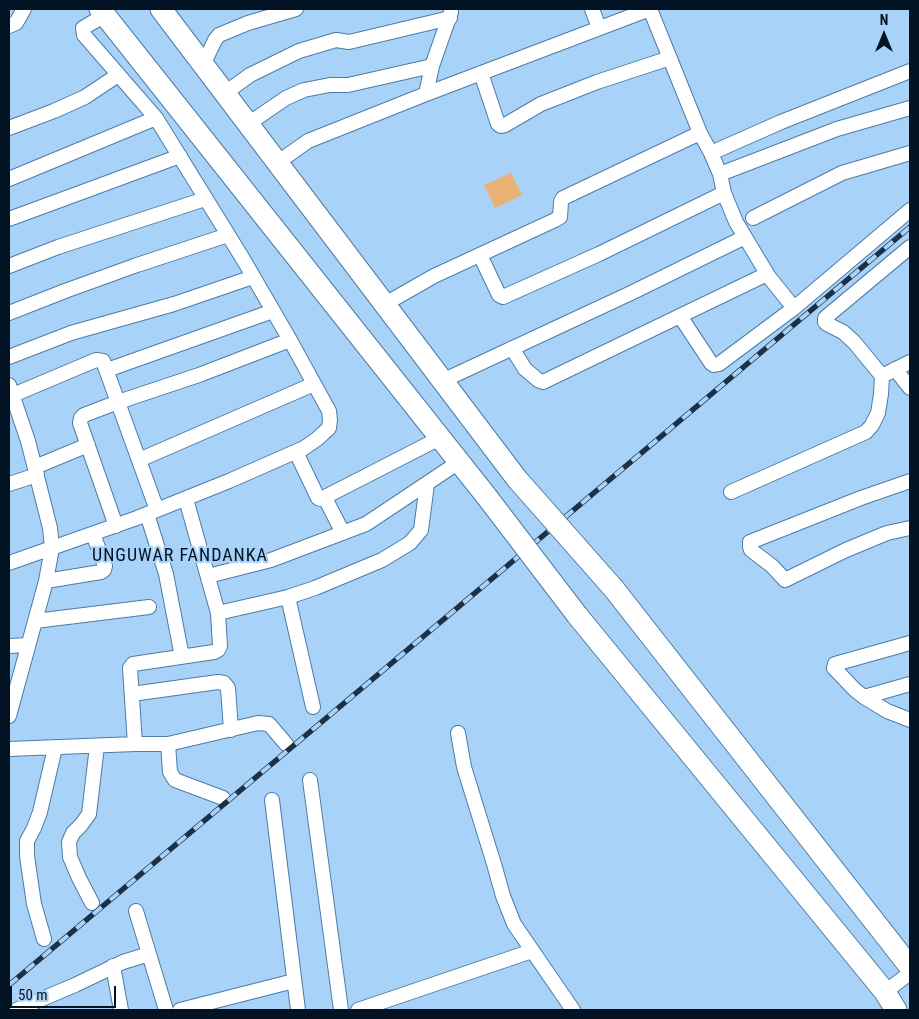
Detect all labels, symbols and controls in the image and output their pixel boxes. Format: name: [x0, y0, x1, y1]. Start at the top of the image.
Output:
north arrow: [859, 10, 909, 60]
text: N: [880, 12, 888, 28]
district label: UNGUWAR FANDANKA: [90, 545, 270, 567]
scale bar: [12, 976, 119, 1008]
text: 50 m: [18, 986, 48, 1004]

